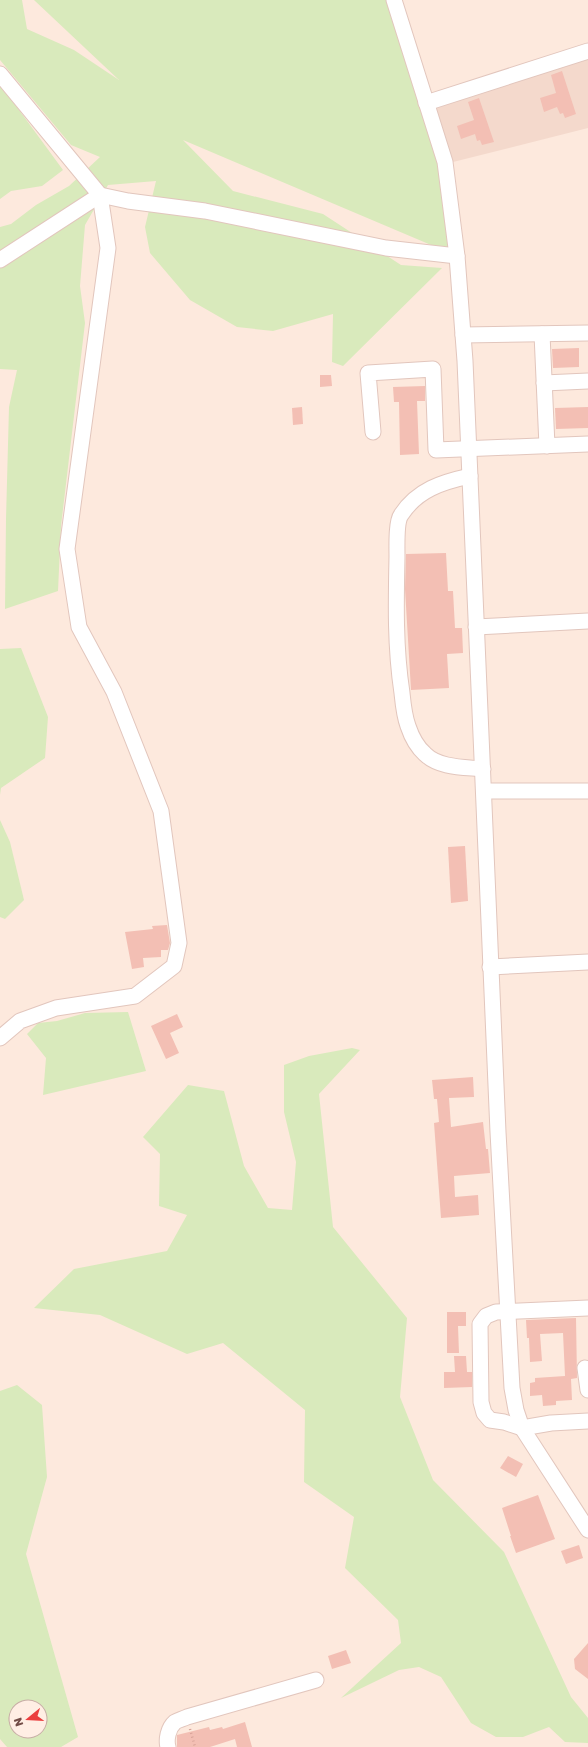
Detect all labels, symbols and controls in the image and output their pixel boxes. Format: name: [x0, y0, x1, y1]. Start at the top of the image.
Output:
north arrow: [8, 1699, 48, 1739]
text: N: [11, 1716, 25, 1728]

